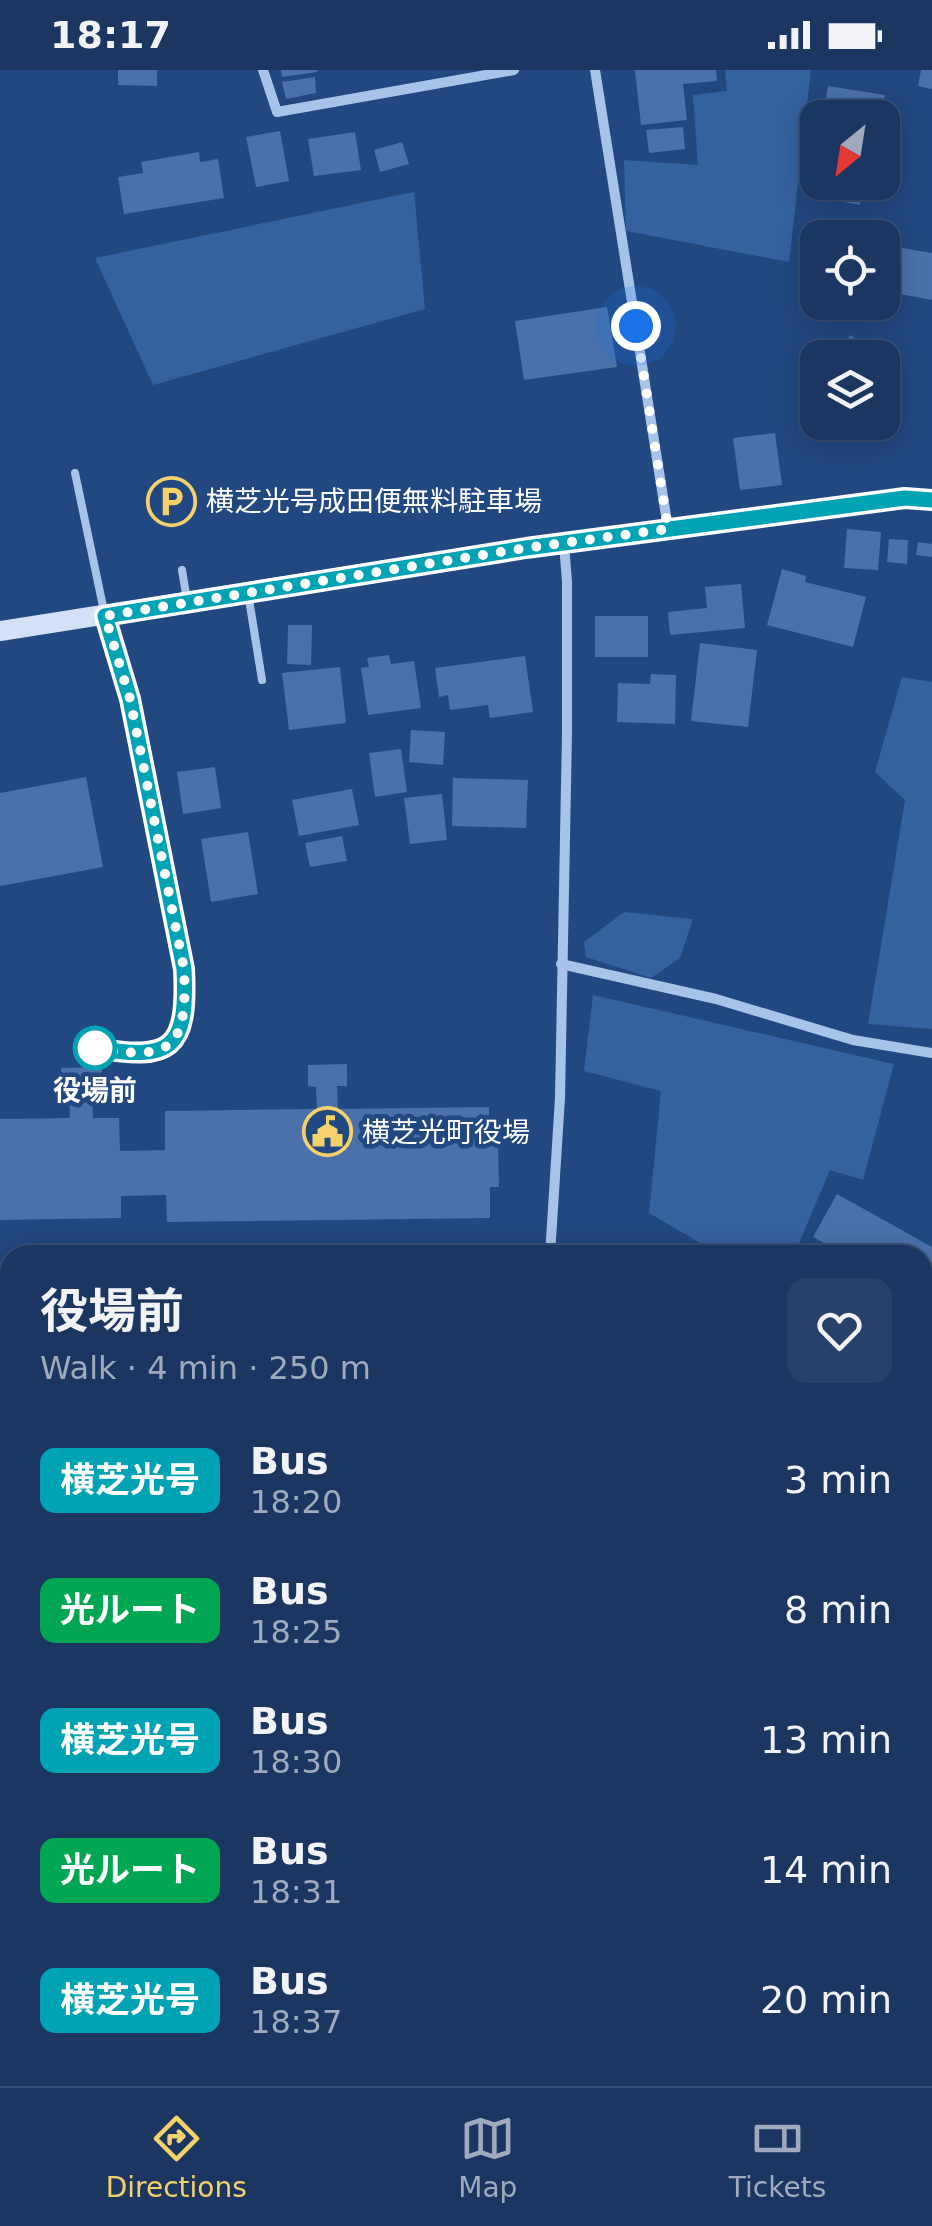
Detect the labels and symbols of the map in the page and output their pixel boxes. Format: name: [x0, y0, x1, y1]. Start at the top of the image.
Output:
north arrow: [800, 100, 900, 200]
your location: [611, 301, 661, 351]
parking icon: 横芝光号成田便無料駐車場: [145, 475, 197, 527]
place label: 横芝光号成田便無料駐車場: [206, 485, 542, 518]
marker: 役場前: [74, 1027, 116, 1069]
place label: 役場前: [53, 1074, 137, 1107]
public building icon: 横芝光町役場: [301, 1106, 353, 1158]
place label: 横芝光町役場: [362, 1116, 530, 1149]

